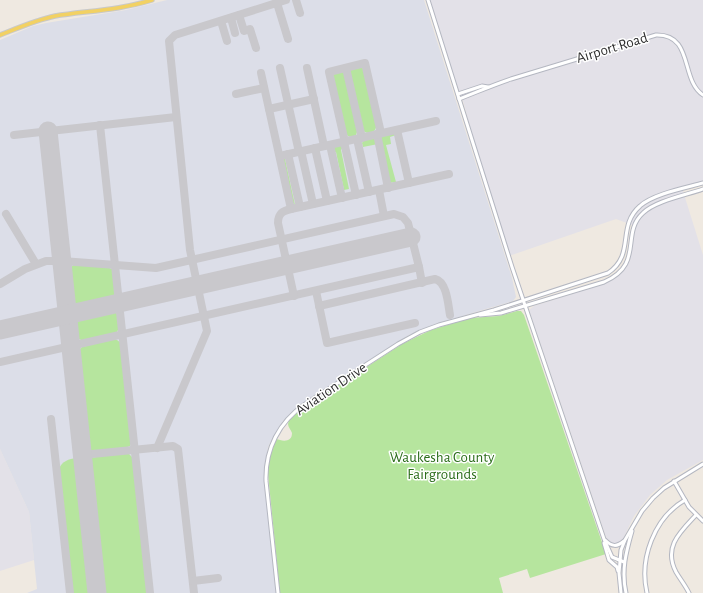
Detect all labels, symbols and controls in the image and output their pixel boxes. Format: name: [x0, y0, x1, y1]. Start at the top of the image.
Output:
street label: Airport Road: [574, 30, 650, 66]
street label: Aviation Drive: [293, 360, 369, 418]
park label: Waukesha County Fairgrounds: [390, 450, 495, 482]

